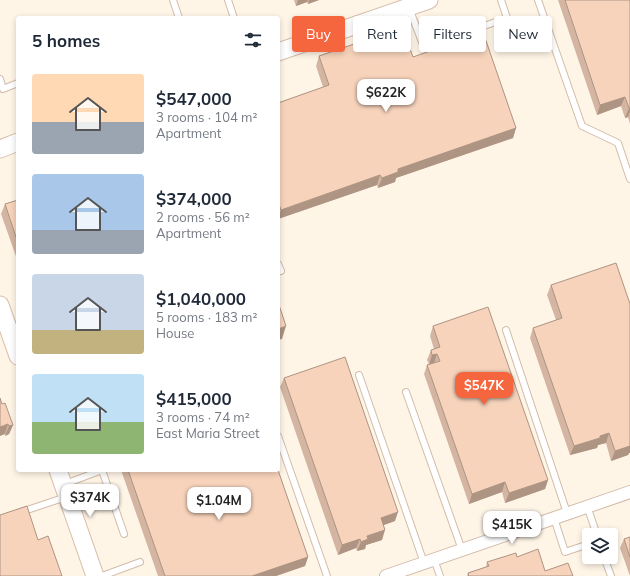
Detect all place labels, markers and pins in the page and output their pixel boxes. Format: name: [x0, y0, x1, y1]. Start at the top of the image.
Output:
pin: $622K: [358, 79, 414, 113]
pin: $547K: [456, 372, 512, 406]
pin: $374K: [62, 484, 118, 518]
pin: $1.04M: [186, 487, 252, 521]
pin: $415K: [484, 511, 540, 545]

